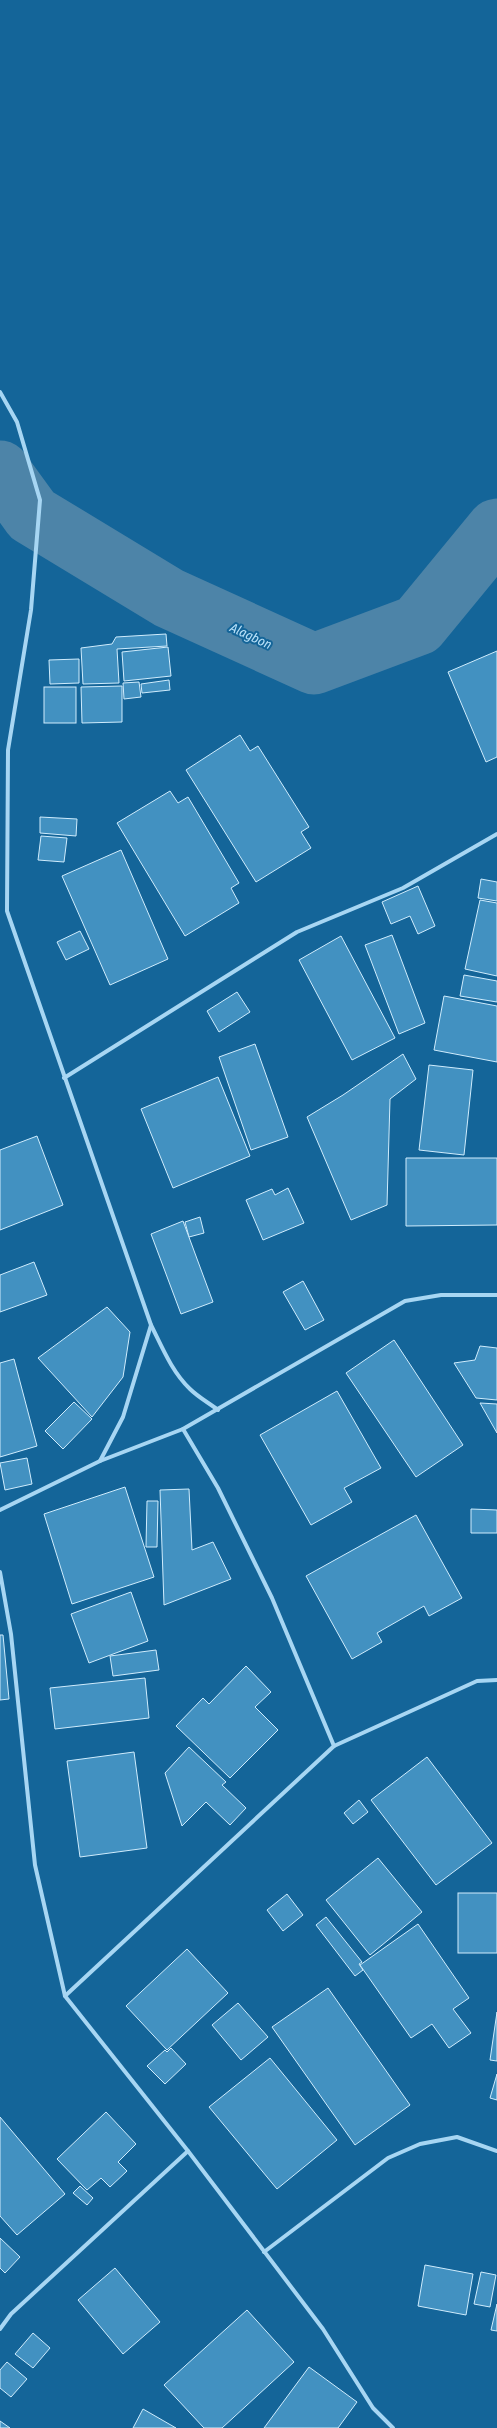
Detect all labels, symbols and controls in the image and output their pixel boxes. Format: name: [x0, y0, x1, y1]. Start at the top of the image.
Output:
water label: Alagbon: [227, 619, 274, 652]

